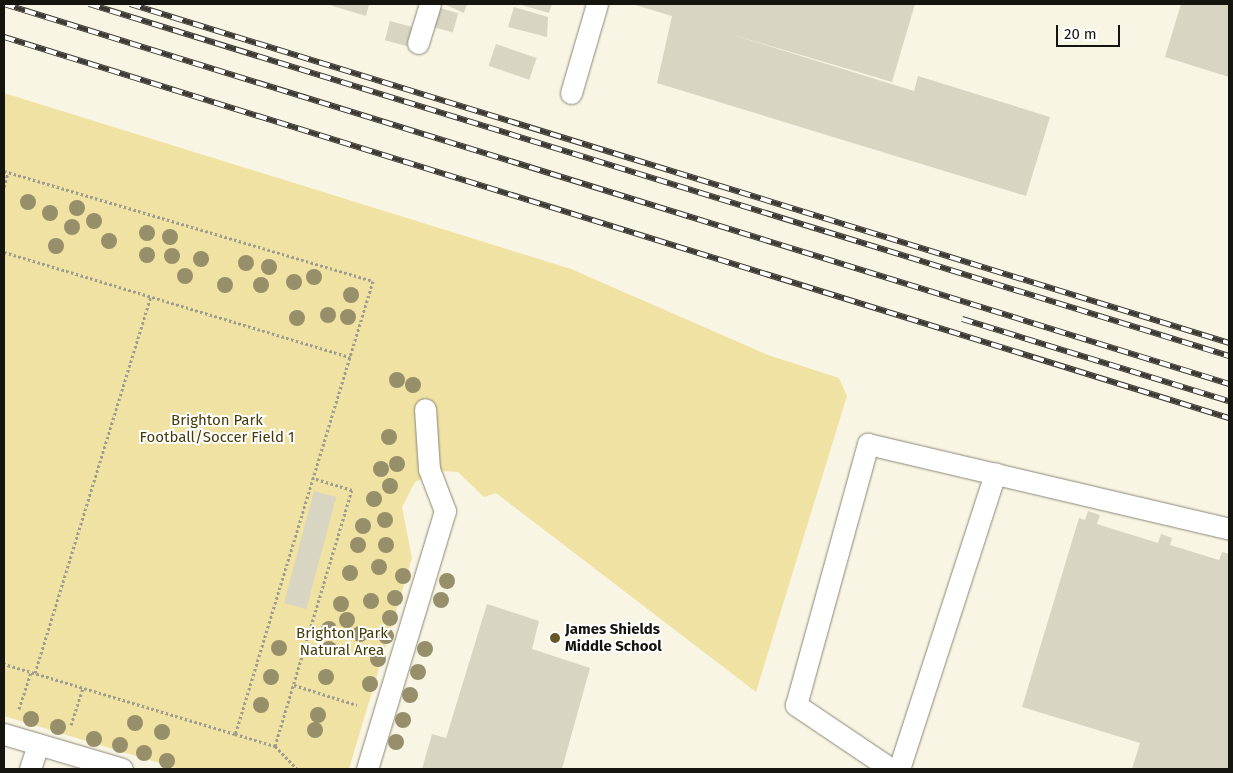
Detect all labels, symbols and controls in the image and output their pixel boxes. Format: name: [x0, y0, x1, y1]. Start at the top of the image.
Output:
scale bar: [1058, 15, 1122, 47]
text: 20 m: [1064, 25, 1097, 43]
park label: Brighton Park Football/Soccer Field 1: [140, 411, 294, 446]
place label: James Shields Middle School: [565, 620, 662, 655]
park label: Brighton Park Natural Area: [296, 624, 388, 659]
marker: James Shields Middle School: [549, 632, 561, 644]

